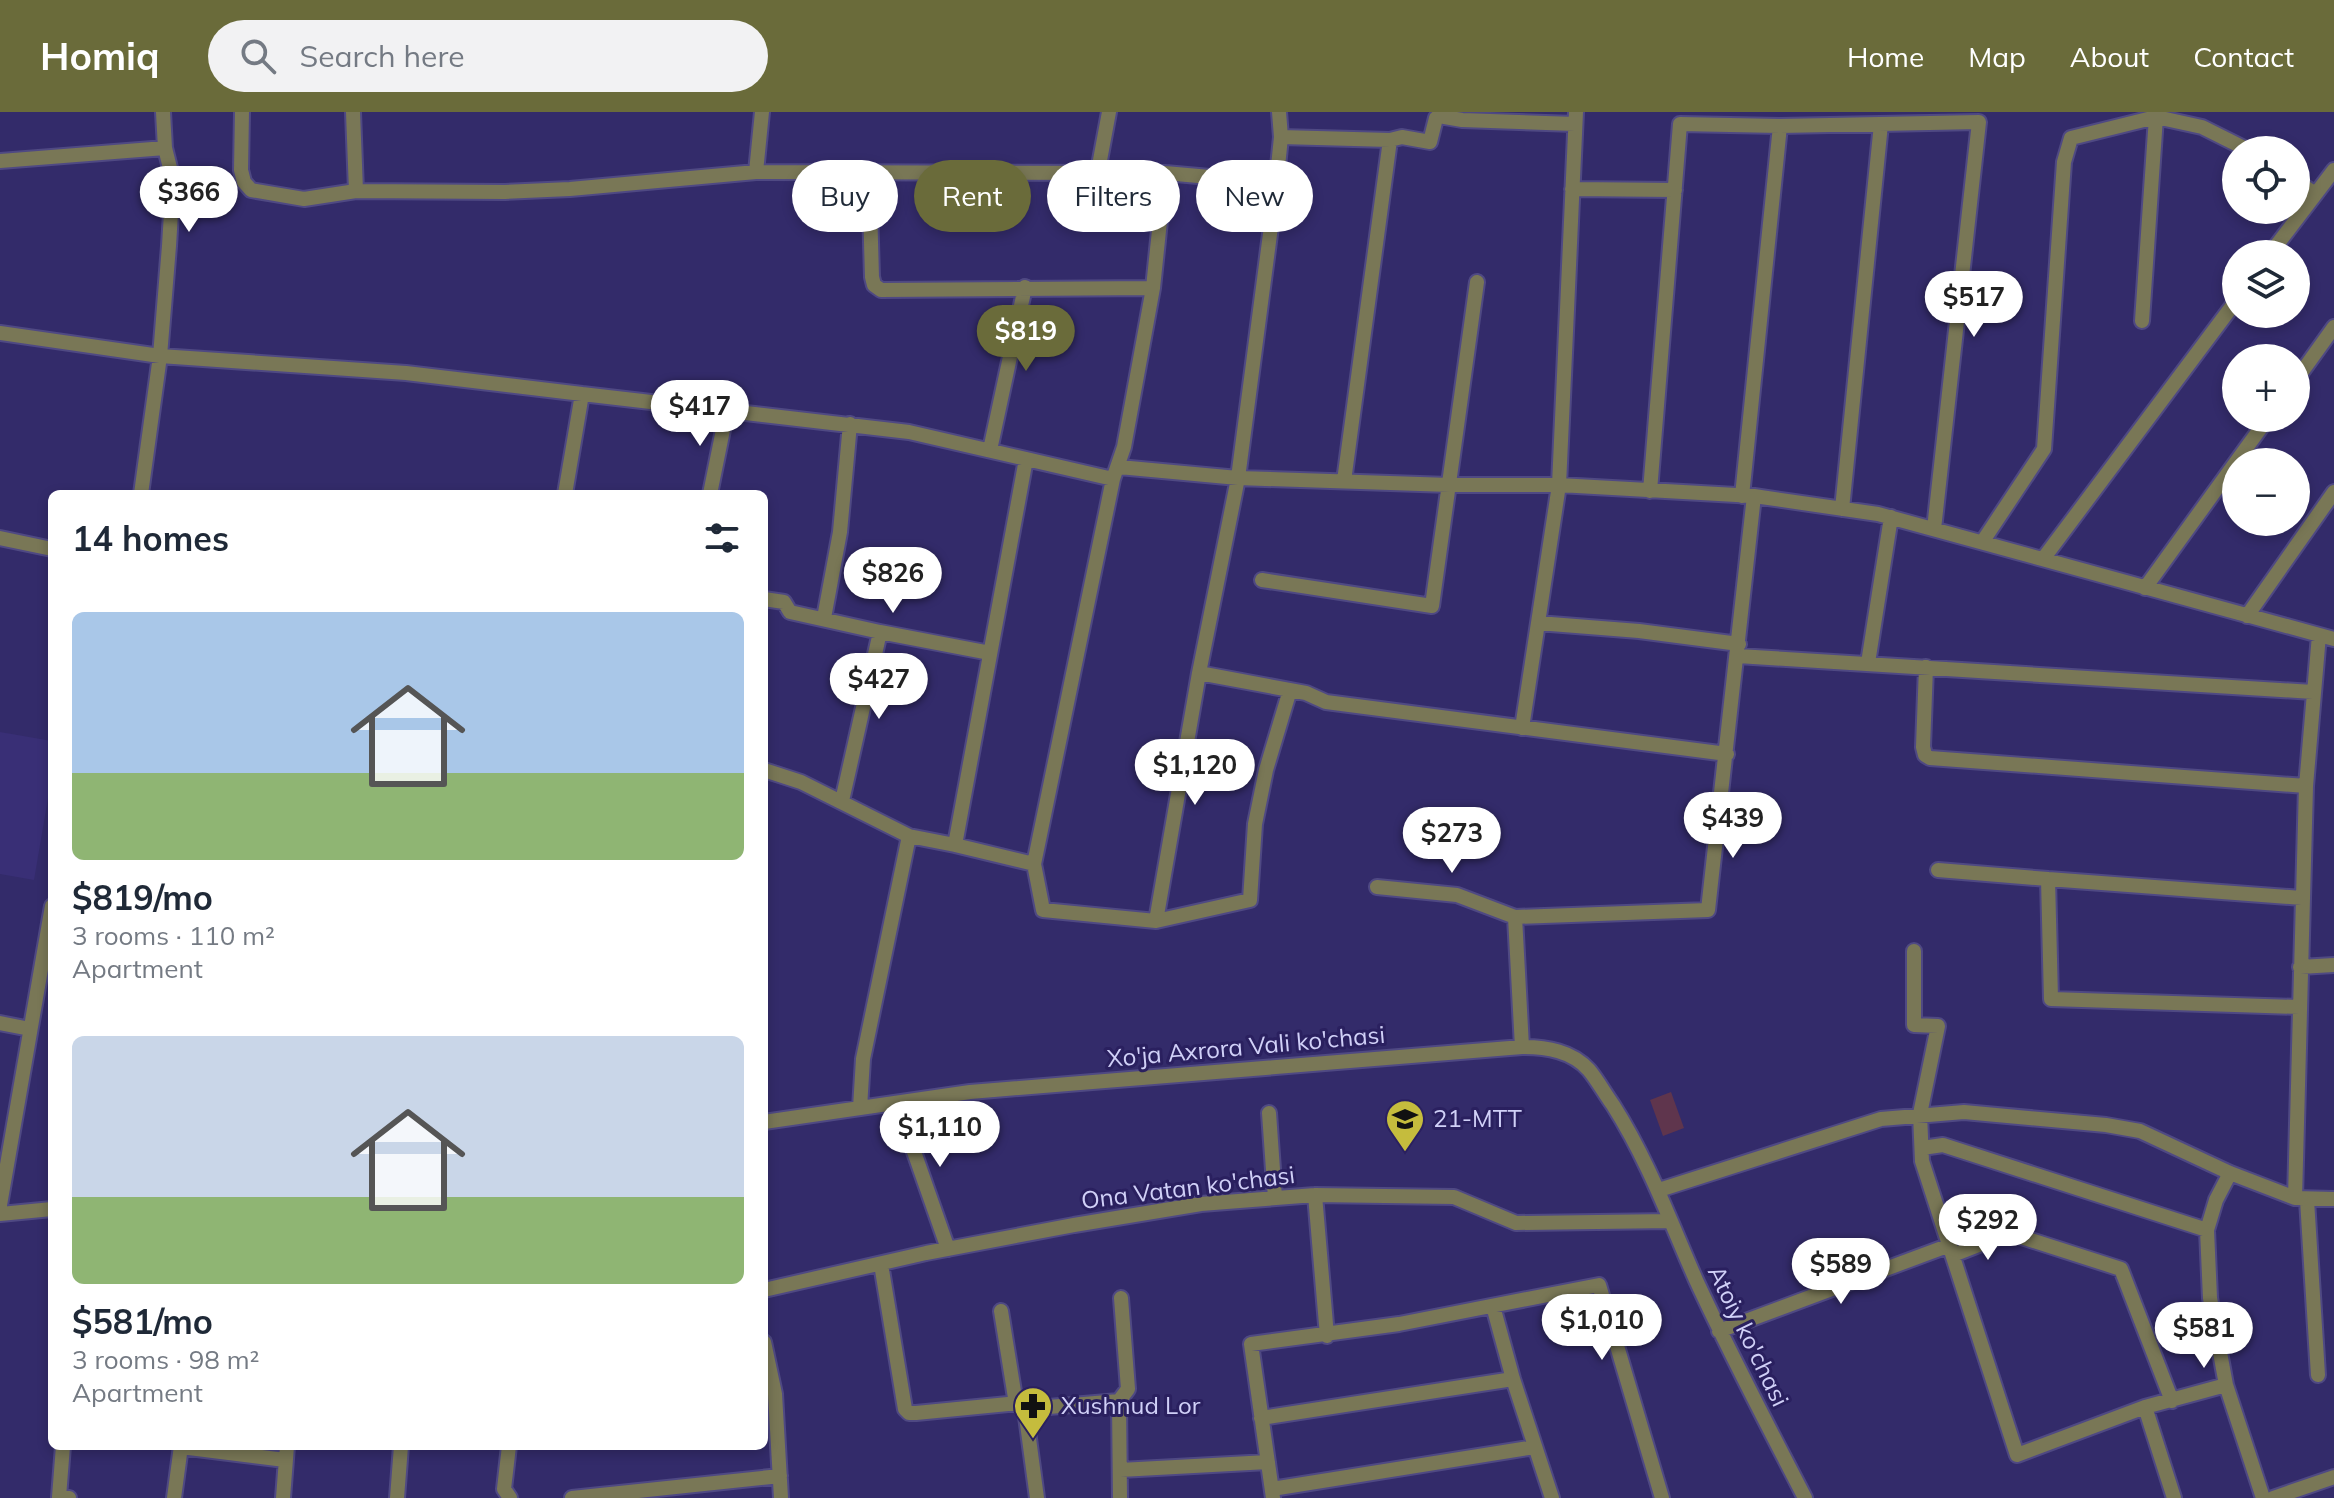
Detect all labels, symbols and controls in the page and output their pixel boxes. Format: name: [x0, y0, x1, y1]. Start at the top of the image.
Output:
search box: [208, 20, 768, 92]
text: Homiq: [40, 32, 160, 80]
icon: search: [236, 34, 280, 78]
text: Search here: [300, 37, 464, 75]
text: Home: [1847, 39, 1924, 74]
text: Map: [1968, 39, 2026, 74]
text: About: [2070, 39, 2149, 74]
text: Contact: [2193, 39, 2294, 74]
map controls: [2222, 136, 2310, 536]
button: locate: [2222, 136, 2310, 224]
chip: Buy: [792, 160, 898, 232]
chip: Rent: [914, 160, 1031, 232]
chip: Filters: [1047, 160, 1180, 232]
chip: New: [1196, 160, 1313, 232]
pin: $366: [142, 166, 236, 234]
text: $366: [158, 175, 220, 208]
button: layers: [2222, 240, 2310, 328]
pin: $517: [1927, 271, 2021, 339]
text: $517: [1943, 280, 2005, 313]
pin: $819: [979, 305, 1073, 373]
text: $819: [995, 314, 1057, 347]
button: +: [2222, 344, 2310, 432]
pin: $417: [653, 380, 747, 448]
text: $417: [669, 389, 731, 422]
button: −: [2222, 448, 2310, 536]
icon: filters: [700, 516, 744, 560]
text: 14 homes: [72, 517, 229, 560]
pin: $826: [846, 547, 940, 615]
text: $826: [862, 556, 924, 589]
pin: $427: [832, 653, 926, 721]
text: $427: [848, 662, 910, 695]
icon: home: [336, 664, 480, 808]
pin: $1,120: [1130, 739, 1260, 807]
text: $1,120: [1153, 748, 1237, 781]
pin: $439: [1686, 792, 1780, 860]
text: $439: [1702, 801, 1764, 834]
pin: $273: [1405, 807, 1499, 875]
text: $273: [1421, 816, 1483, 849]
text: $819/mo: [72, 876, 213, 919]
text: 3 rooms · 110 m²: [72, 919, 275, 952]
text: Apartment: [72, 952, 203, 985]
street label: Xo'ja Axrora Vali ko'chasi: [1106, 1019, 1386, 1073]
icon: home: [336, 1088, 480, 1232]
school or university icon: 21-MTT: [1384, 1098, 1426, 1153]
pin: $1,110: [875, 1101, 1005, 1169]
place label: 21-MTT: [1433, 1103, 1522, 1133]
text: $1,110: [898, 1110, 982, 1143]
street label: Ona Vatan ko'chasi: [1079, 1159, 1296, 1215]
pin: $292: [1941, 1194, 2035, 1262]
text: $292: [1957, 1203, 2019, 1236]
pin: $589: [1794, 1238, 1888, 1306]
text: $589: [1810, 1247, 1872, 1280]
street label: Atoiy ko'chasi: [1702, 1260, 1796, 1411]
pin: $1,010: [1537, 1294, 1667, 1362]
text: $581/mo: [72, 1300, 213, 1343]
pin: $581: [2157, 1302, 2251, 1370]
text: $1,010: [1560, 1303, 1644, 1336]
text: $581: [2173, 1311, 2235, 1344]
text: 3 rooms · 98 m²: [72, 1343, 259, 1376]
text: Apartment: [72, 1376, 203, 1409]
pharmacy icon: Xushnud Lor: [1012, 1385, 1054, 1440]
place label: Xushnud Lor: [1061, 1390, 1201, 1420]

